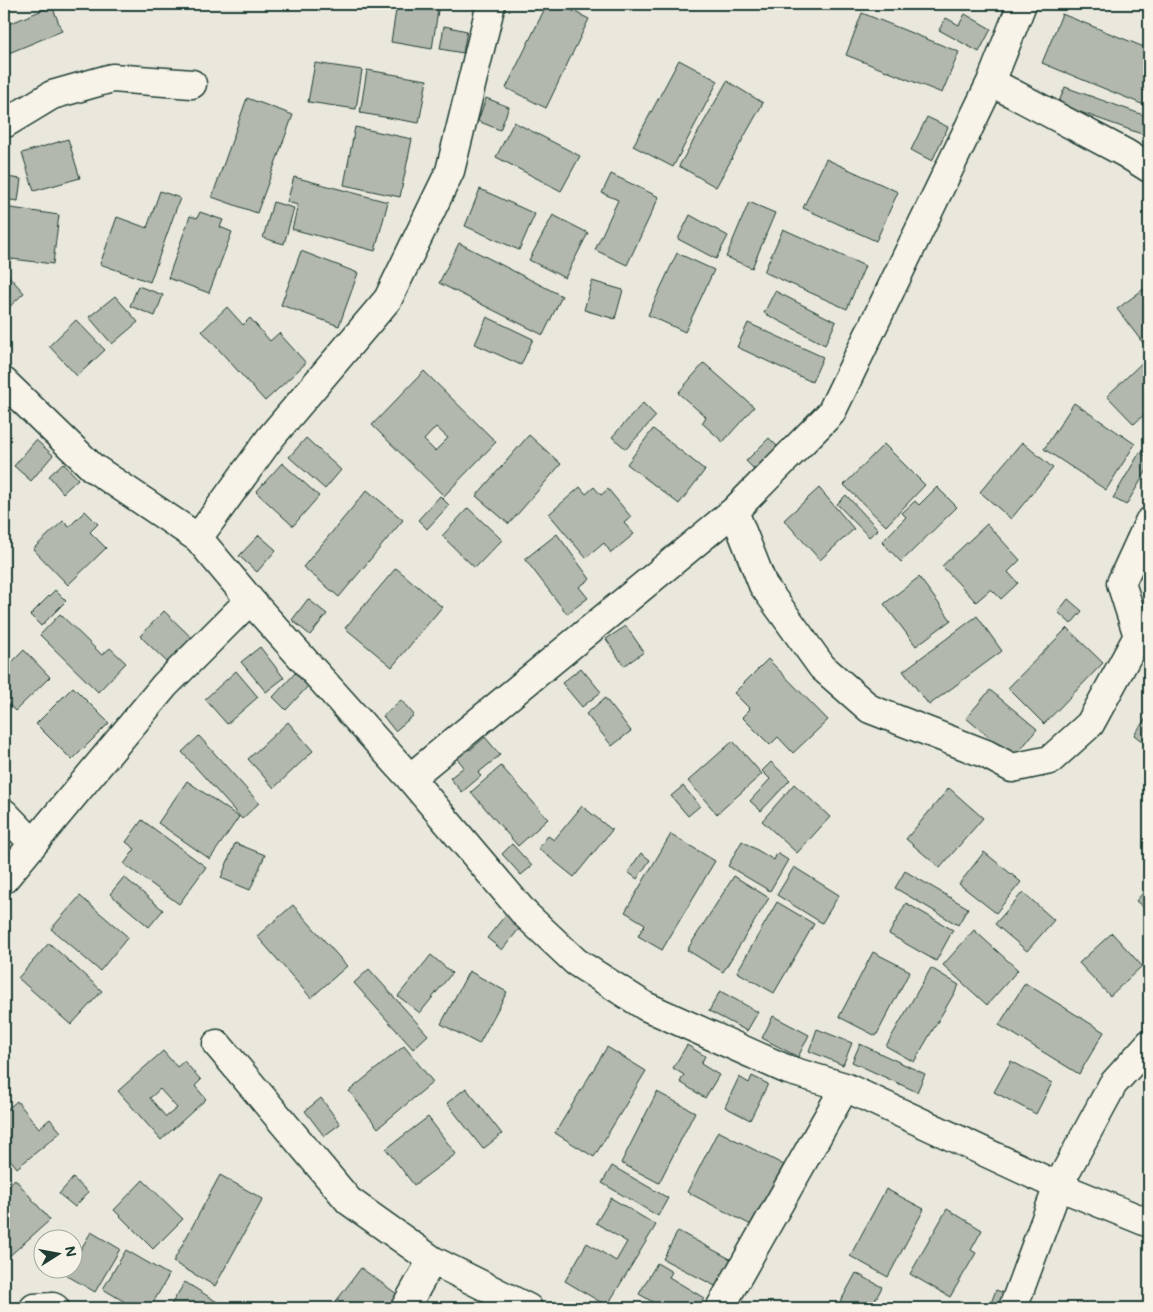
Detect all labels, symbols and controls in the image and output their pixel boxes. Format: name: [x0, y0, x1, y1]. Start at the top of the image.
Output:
north arrow: [32, 1230, 82, 1280]
text: N: [61, 1244, 82, 1258]

